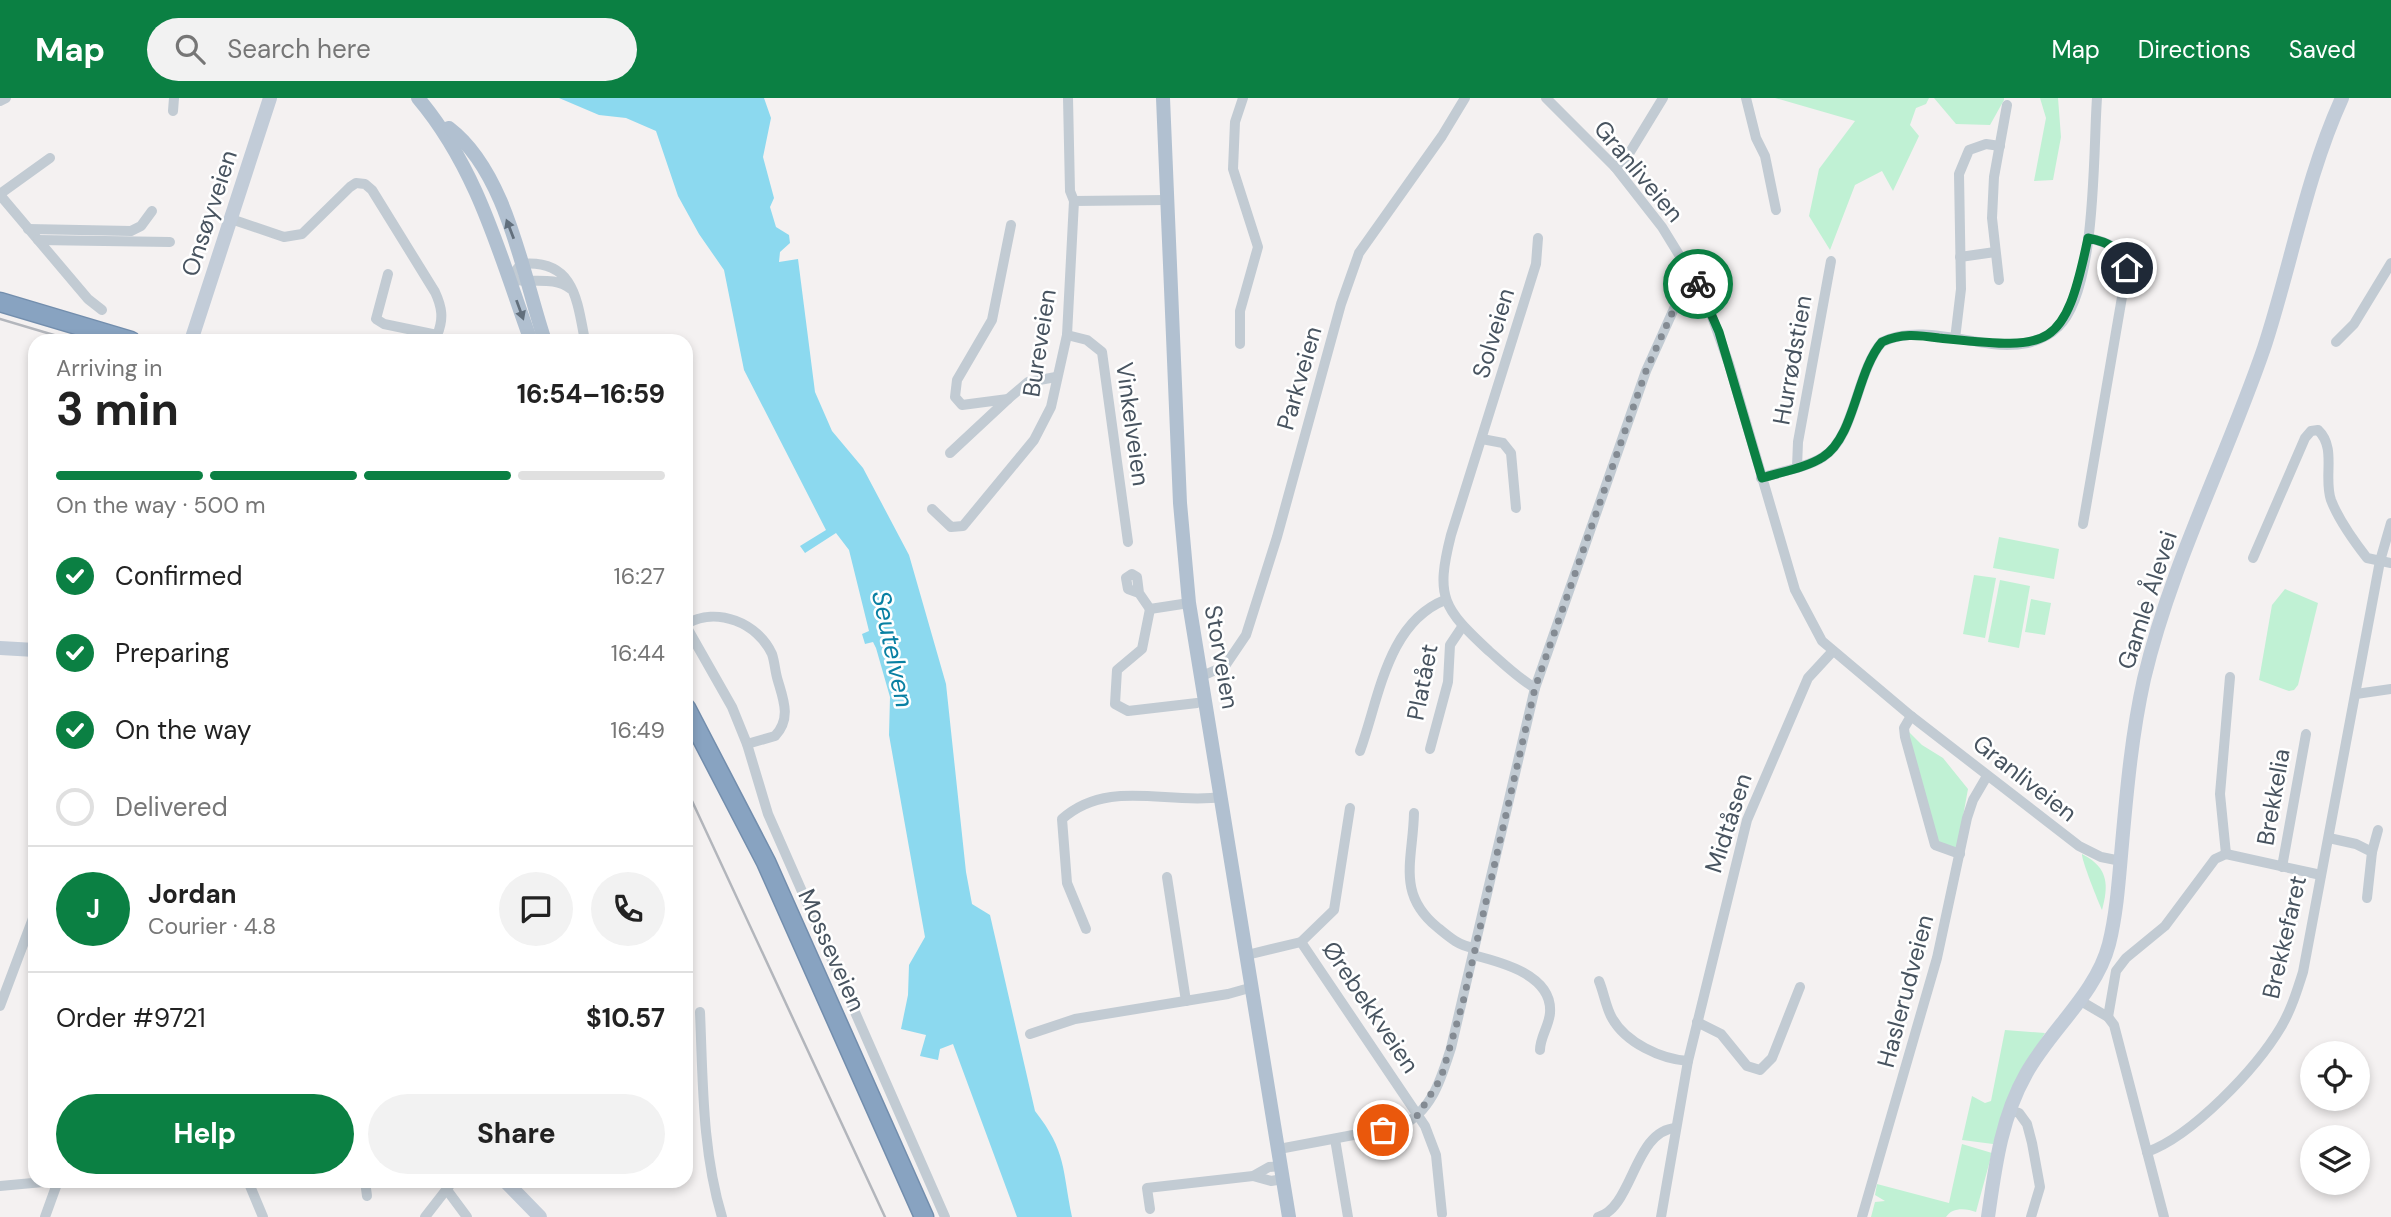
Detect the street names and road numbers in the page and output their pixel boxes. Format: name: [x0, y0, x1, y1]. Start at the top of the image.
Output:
street label: Granliveien: [1587, 114, 1691, 228]
street label: Onsøyveien: [174, 146, 244, 280]
street label: Solveien: [1465, 284, 1521, 382]
street label: Bureveien: [1015, 287, 1063, 399]
street label: Hurrødstien: [1765, 293, 1819, 427]
street label: Parkveien: [1269, 323, 1329, 433]
street label: Vinkelveien: [1109, 360, 1157, 488]
street label: Gamle Ålevei: [2110, 527, 2184, 673]
street label: Storveien: [1198, 603, 1246, 711]
street label: Platået: [1399, 641, 1445, 723]
street label: Granliveien: [1967, 728, 2083, 828]
street label: Brekkelia: [2249, 746, 2297, 848]
street label: Midtåsen: [1697, 769, 1759, 877]
street label: Brekkefaret: [2255, 872, 2313, 1002]
street label: Mosseveien: [791, 884, 873, 1016]
street label: Haslerudveien: [1870, 911, 1940, 1071]
street label: Ørebekkveien: [1316, 935, 1426, 1079]

